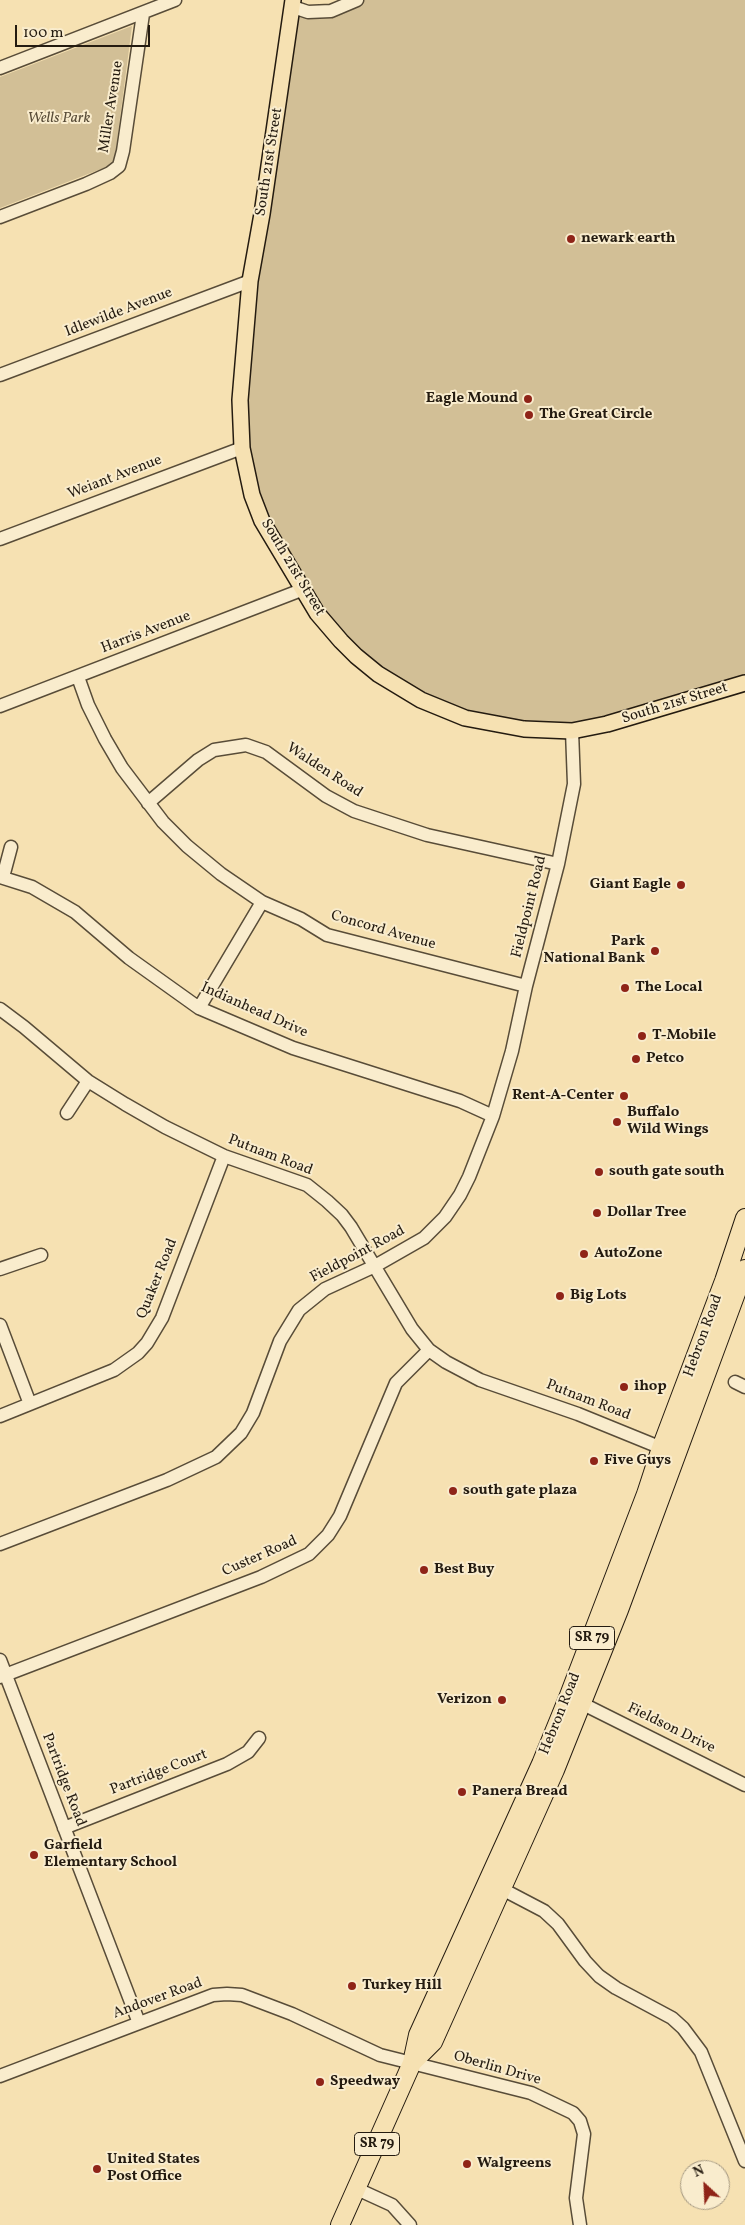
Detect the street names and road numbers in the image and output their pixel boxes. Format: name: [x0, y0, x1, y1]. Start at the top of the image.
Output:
street label: Miller Avenue: [96, 60, 128, 154]
street label: South 21st Street: [253, 106, 287, 218]
street label: Idlewilde Avenue: [63, 284, 175, 342]
street label: Weiant Avenue: [65, 452, 165, 504]
street label: South 21st Street: [256, 516, 328, 620]
street label: Harris Avenue: [99, 608, 193, 658]
street label: South 21st Street: [620, 679, 730, 729]
street label: Walden Road: [282, 740, 366, 802]
street label: Fieldpoint Road: [509, 854, 551, 960]
street label: Concord Avenue: [329, 907, 437, 955]
street label: Indianhead Drive: [198, 979, 310, 1043]
street label: Putnam Road: [225, 1132, 315, 1180]
street label: Fieldpoint Road: [308, 1222, 408, 1288]
street label: Quaker Road: [134, 1236, 182, 1322]
street label: Hebron Road: [681, 1292, 727, 1380]
street label: Putnam Road: [543, 1377, 633, 1425]
street label: Custer Road: [220, 1532, 300, 1582]
road number: SR 79: [570, 1626, 614, 1650]
street label: Hebron Road: [536, 1670, 586, 1758]
street label: Fieldson Drive: [624, 1700, 718, 1758]
street label: Partridge Road: [37, 1731, 89, 1829]
street label: Partridge Court: [108, 1746, 210, 1800]
street label: Andover Road: [111, 1974, 205, 2024]
street label: Oberlin Drive: [451, 2048, 543, 2090]
road number: SR 79: [354, 2132, 400, 2156]

